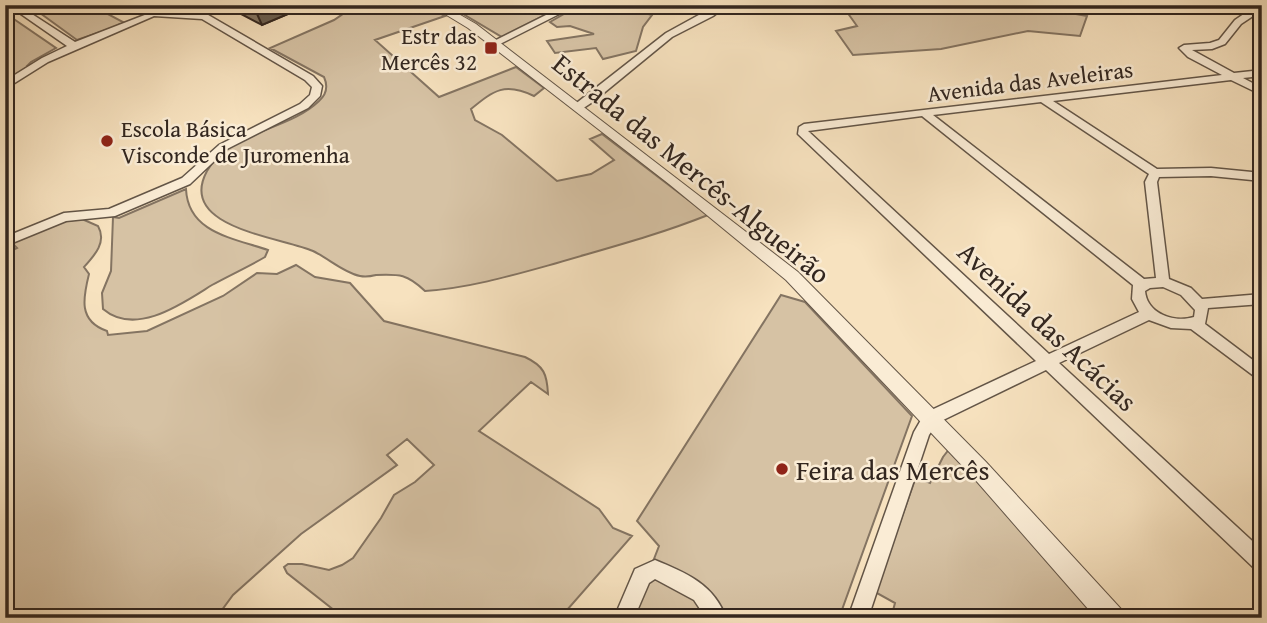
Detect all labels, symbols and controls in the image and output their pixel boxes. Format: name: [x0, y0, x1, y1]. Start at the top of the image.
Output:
place label: Estr das Mercês 32: [381, 19, 477, 78]
marker: Estr das Mercês 32: [483, 40, 499, 56]
street label: Estrada das Mercês-Algueirão: [544, 43, 840, 293]
street label: Avenida das Aveleiras: [925, 52, 1135, 110]
place label: Escola Básica Visconde de Juromenha: [121, 112, 350, 171]
marker: Escola Básica Visconde de Juromenha: [99, 133, 115, 149]
street label: Avenida das Acácias: [949, 232, 1147, 420]
place label: Feira das Mercês: [796, 449, 990, 490]
marker: Feira das Mercês: [774, 461, 790, 477]

